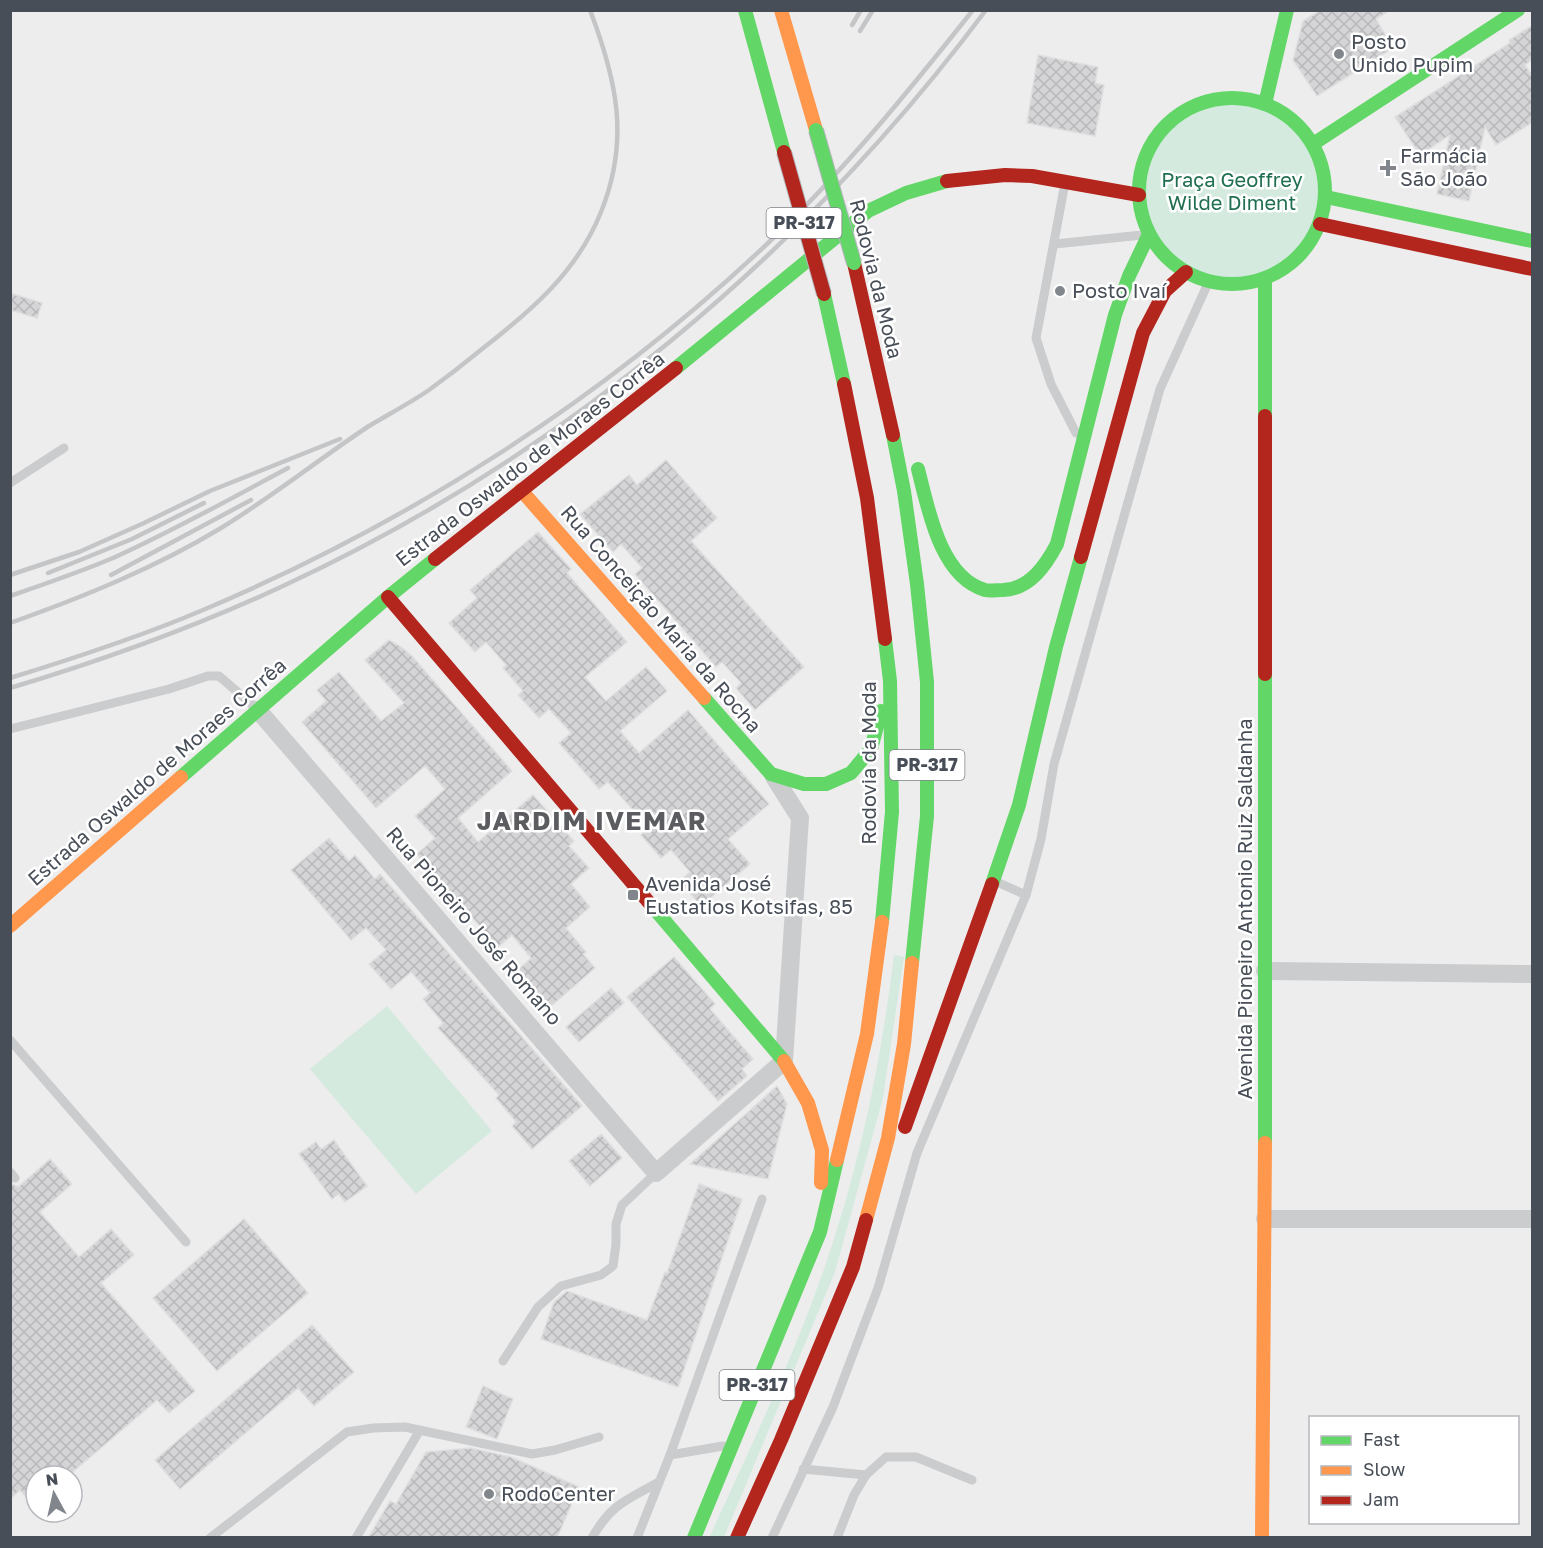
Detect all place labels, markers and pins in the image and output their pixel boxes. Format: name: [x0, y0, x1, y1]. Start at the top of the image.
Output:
place label: Posto Unido Pupim: [1351, 29, 1473, 76]
marker: Posto Unido Pupim: [1332, 47, 1346, 61]
place label: Farmácia São João: [1400, 143, 1488, 190]
marker: Farmácia São João: [1381, 161, 1395, 175]
place label: Posto Ivaí: [1072, 278, 1168, 302]
marker: Posto Ivaí: [1053, 284, 1067, 298]
place label: Avenida José Eustatios Kotsifas, 85: [645, 871, 853, 918]
marker: Avenida José Eustatios Kotsifas, 85: [626, 888, 640, 902]
place label: RodoCenter: [501, 1481, 616, 1505]
marker: RodoCenter: [482, 1487, 496, 1501]

